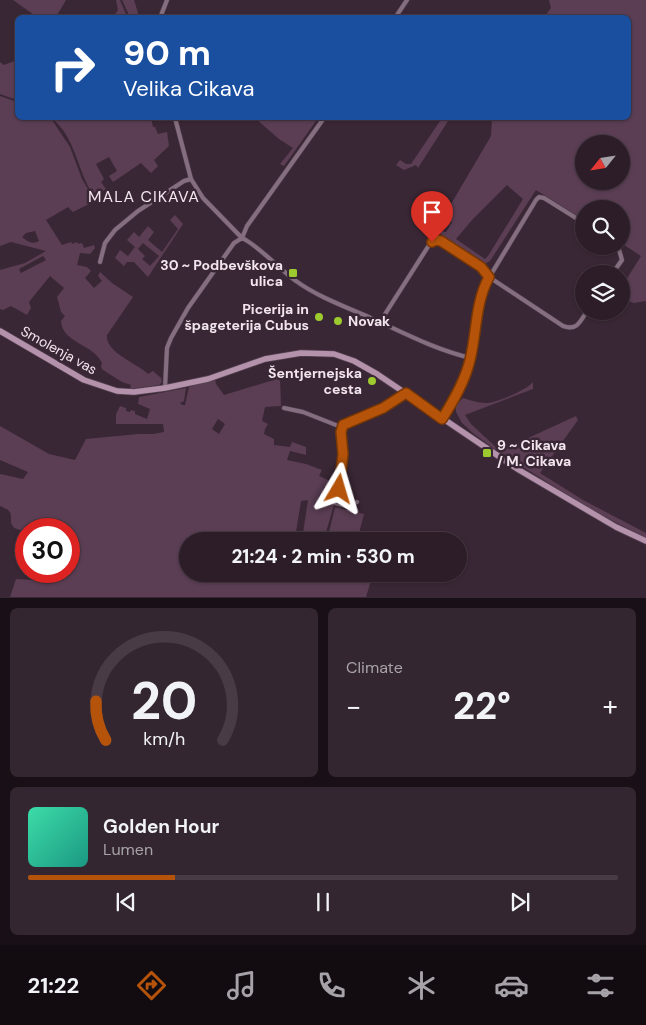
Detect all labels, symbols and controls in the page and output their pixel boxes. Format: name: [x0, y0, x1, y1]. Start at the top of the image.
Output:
text: 90 m: [123, 30, 211, 76]
icon: right: [40, 35, 105, 100]
text: Velika Cikava: [123, 74, 254, 103]
north arrow: [575, 135, 630, 190]
map controls: [575, 135, 630, 320]
district label: MALA CIKAVA: [88, 186, 200, 207]
pin: [411, 191, 453, 242]
icon: arrive: [418, 198, 446, 226]
button: search: [575, 200, 630, 255]
place label: 30 ~ Podbevškova ulica: [160, 256, 283, 290]
button: layers: [575, 265, 630, 320]
marker: 30 ~ Podbevškova ulica: [287, 267, 299, 279]
place label: Picerija in špageterija Cubus: [184, 300, 309, 334]
marker: Picerija in špageterija Cubus: [313, 311, 325, 323]
place label: Novak: [348, 312, 390, 330]
marker: Novak: [332, 315, 344, 327]
street label: Smolenja vas: [18, 322, 100, 378]
place label: Šentjernejska cesta: [268, 364, 362, 398]
marker: Šentjernejska cesta: [366, 375, 378, 387]
place label: 9 ~ Cikava / M. Cikava: [497, 436, 571, 470]
marker: 9 ~ Cikava / M. Cikava: [481, 447, 493, 459]
position arrow: [312, 462, 364, 514]
speed limit sign: 30: [15, 518, 80, 583]
text: 21:24 · 2 min · 530 m: [231, 544, 415, 569]
text: Climate: [346, 657, 403, 678]
text: 20: [131, 667, 197, 735]
text: 22°: [453, 681, 511, 731]
text: −: [346, 688, 361, 725]
text: +: [603, 688, 618, 725]
text: km/h: [143, 727, 185, 751]
text: Golden Hour: [103, 814, 219, 839]
text: Lumen: [103, 839, 153, 860]
icon: previous: [112, 888, 140, 916]
icon: pause: [309, 888, 337, 916]
icon: next: [506, 888, 534, 916]
icon: directions: [134, 968, 169, 1003]
icon: music: [224, 968, 259, 1003]
icon: phone: [314, 968, 349, 1003]
icon: climate: [404, 968, 439, 1003]
icon: car: [494, 968, 529, 1003]
icon: filters: [583, 968, 618, 1003]
text: 21:22: [27, 971, 79, 1000]

